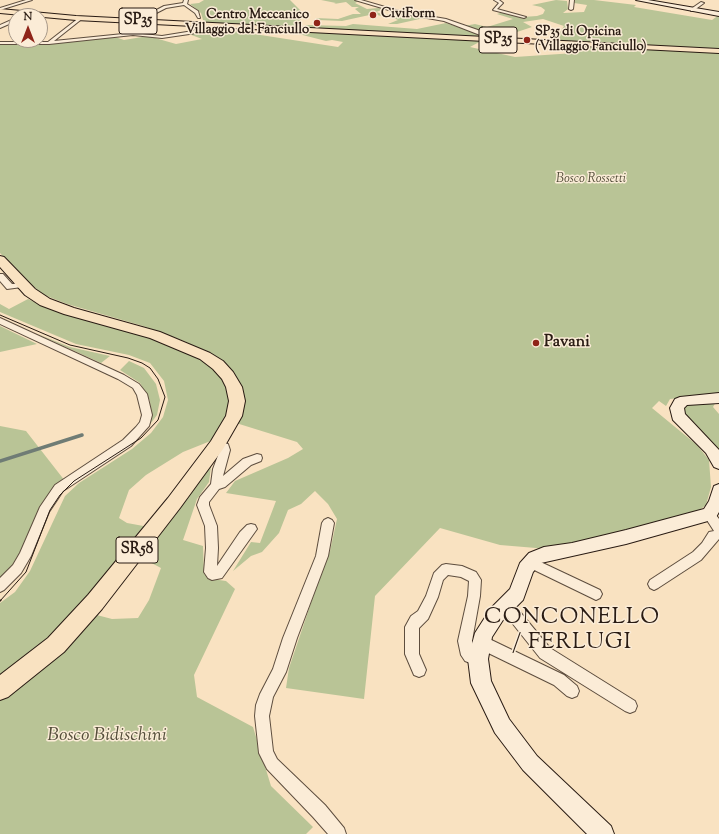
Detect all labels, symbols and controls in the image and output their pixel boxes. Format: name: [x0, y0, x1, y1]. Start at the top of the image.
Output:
place label: CiviForm: [381, 7, 435, 23]
north arrow: [8, 8, 48, 48]
road number: SP35: [119, 8, 157, 34]
place label: Centro Meccanico Villaggio del Fanciullo: [185, 8, 309, 39]
text: N: [24, 9, 32, 25]
marker: CiviForm: [368, 10, 378, 20]
marker: Centro Meccanico Villaggio del Fanciullo: [312, 18, 322, 28]
place label: SP35 di Opicina (Villaggio Fanciullo): [535, 25, 647, 56]
road number: SP35: [479, 27, 517, 53]
marker: SP35 di Opicina (Villaggio Fanciullo): [522, 35, 532, 45]
park label: Bosco Rossetti: [556, 172, 626, 188]
place label: Pavani: [544, 333, 590, 353]
marker: Pavani: [531, 338, 541, 348]
road number: SR58: [116, 537, 158, 563]
district label: CONCONELLO / FERLUGI: [484, 606, 660, 658]
park label: Bosco Bidischini: [47, 726, 167, 748]

